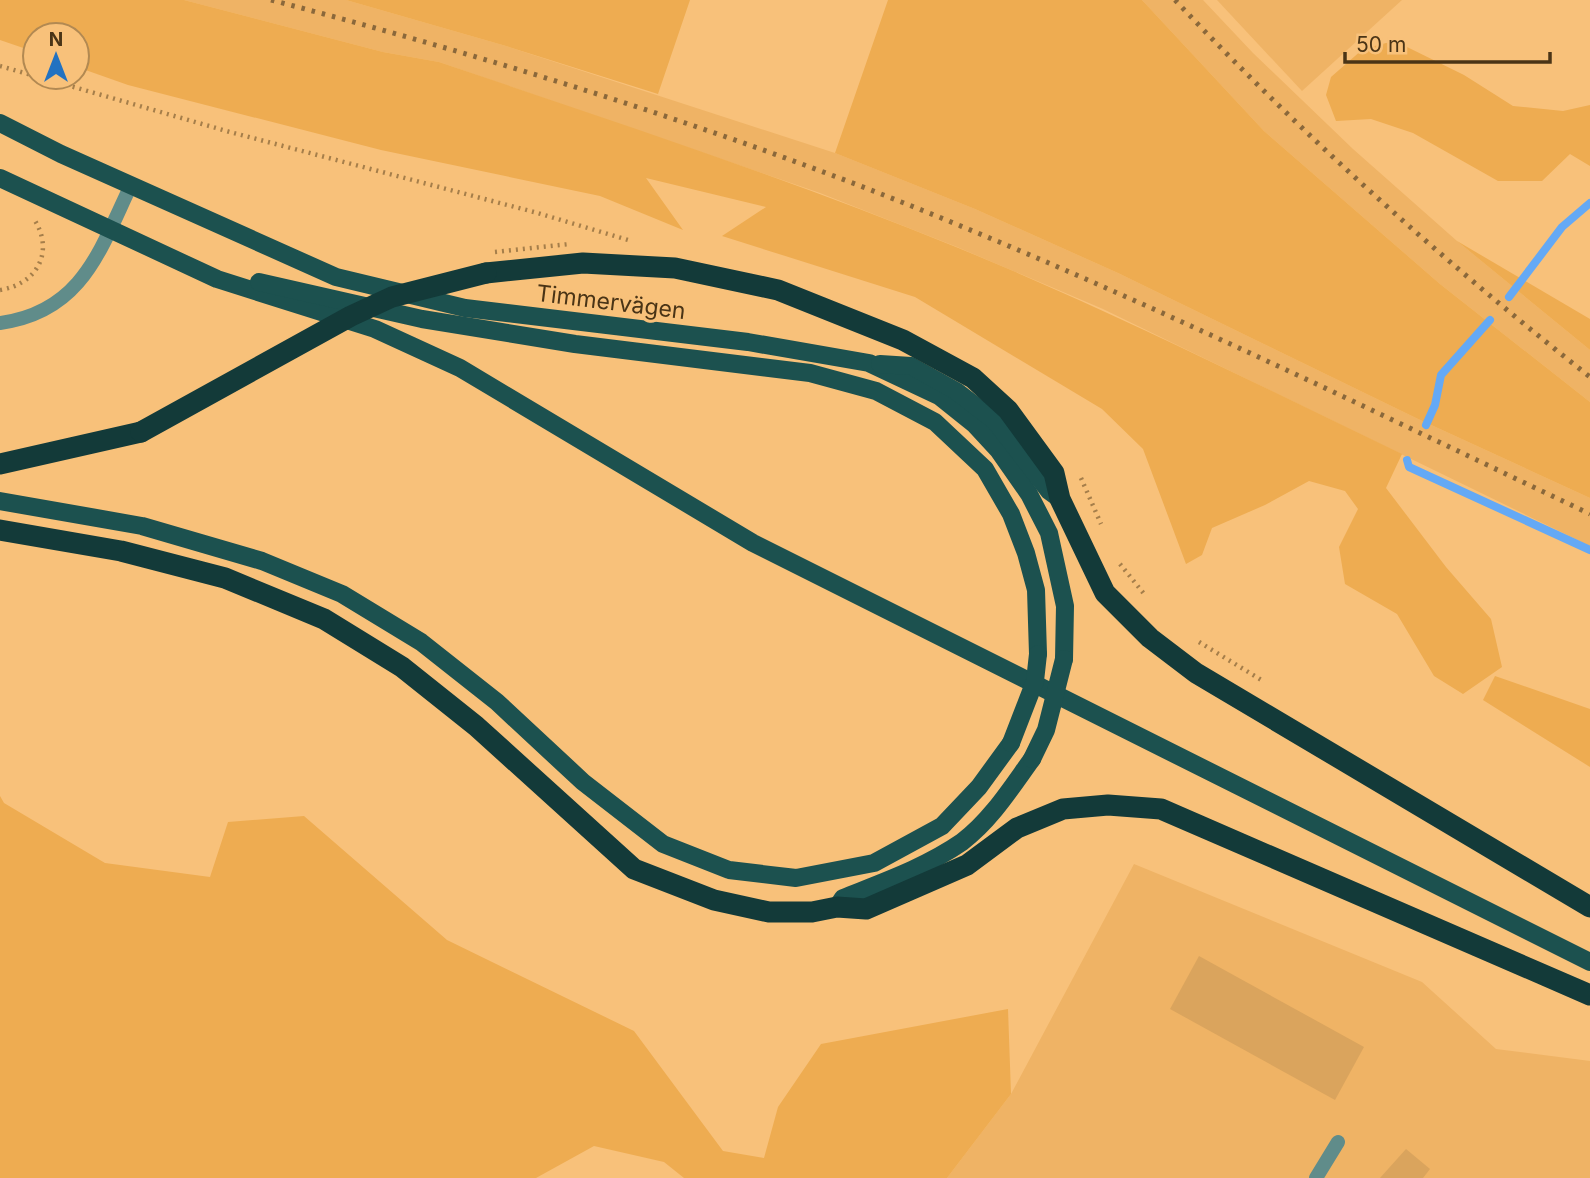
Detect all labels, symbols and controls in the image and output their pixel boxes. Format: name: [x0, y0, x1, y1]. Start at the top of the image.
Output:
north arrow: [21, 21, 91, 91]
scale bar: [1345, 21, 1550, 65]
text: N: [49, 28, 63, 51]
text: 50 m: [1356, 32, 1406, 57]
street label: Timmervägen: [535, 279, 687, 325]

